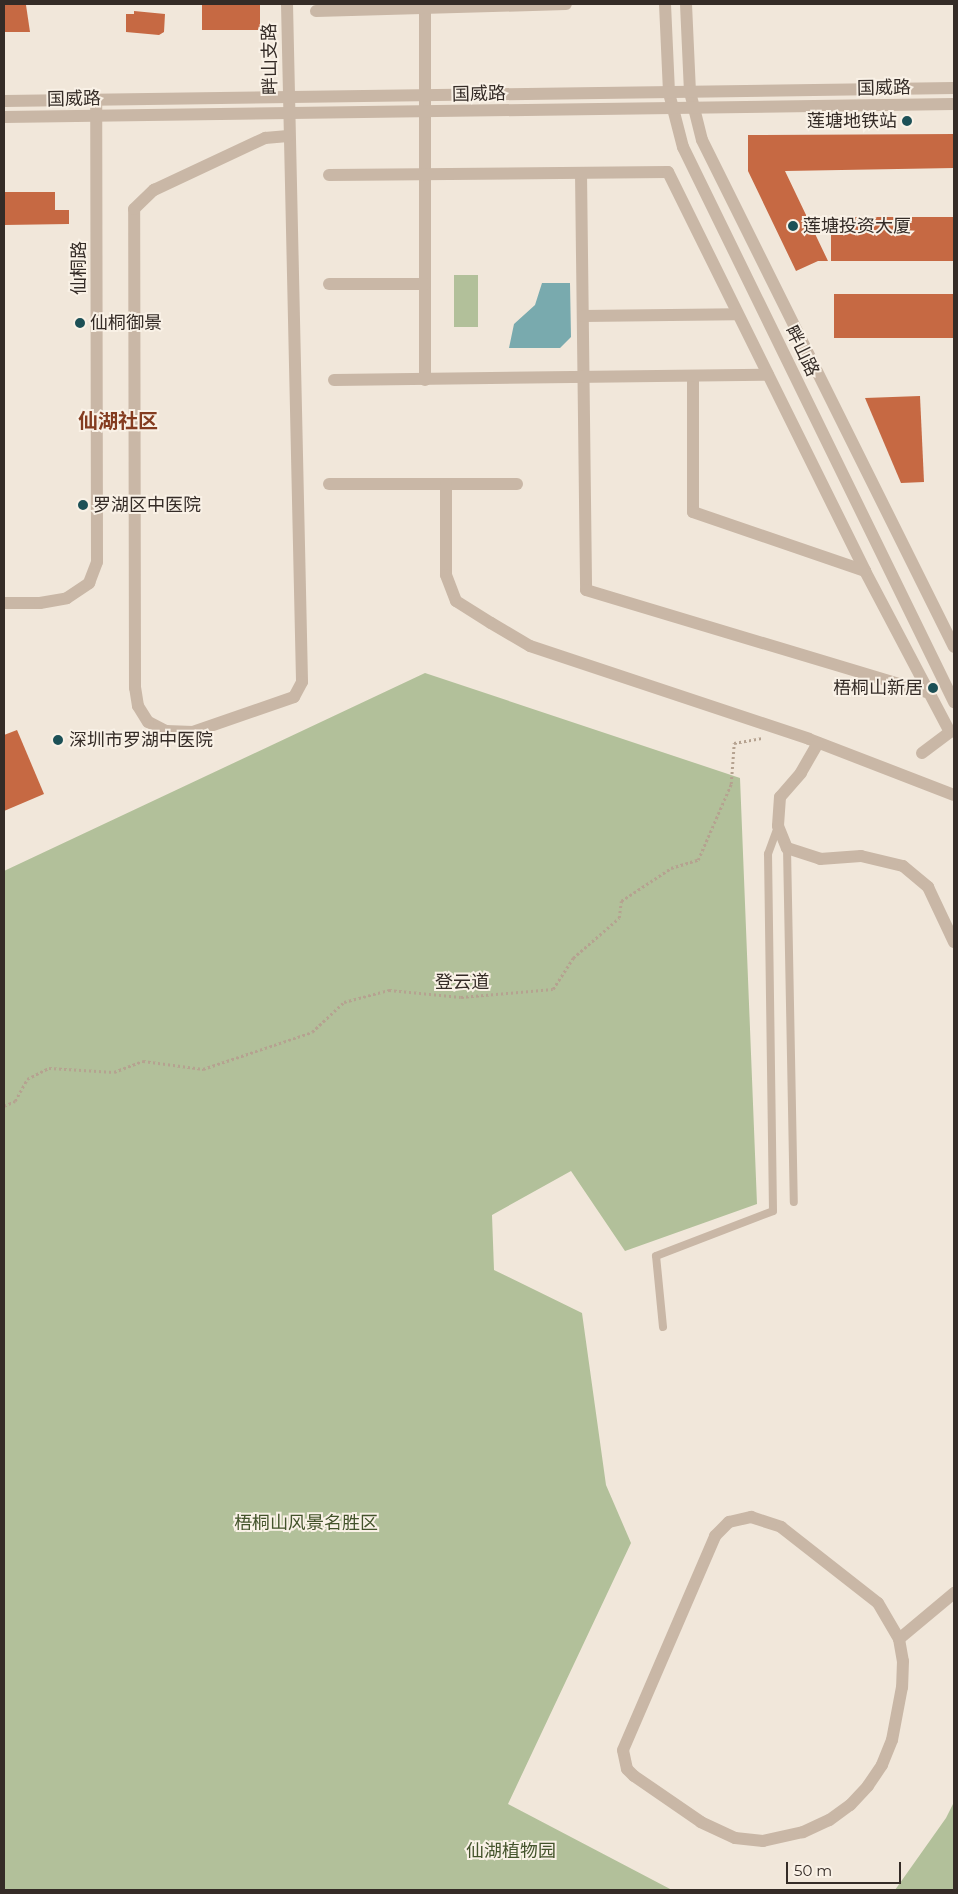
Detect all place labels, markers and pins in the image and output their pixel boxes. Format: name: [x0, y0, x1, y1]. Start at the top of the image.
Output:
place label: 莲塘地铁站: [807, 110, 897, 132]
marker: 莲塘地铁站: [901, 115, 913, 127]
place label: 莲塘投资大厦: [803, 215, 911, 237]
marker: 莲塘投资大厦: [787, 220, 799, 232]
place label: 仙桐御景: [90, 312, 162, 334]
marker: 仙桐御景: [74, 317, 86, 329]
place label: 罗湖区中医院: [93, 494, 201, 516]
marker: 罗湖区中医院: [77, 499, 89, 511]
place label: 梧桐山新居: [833, 677, 923, 699]
marker: 梧桐山新居: [927, 682, 939, 694]
place label: 深圳市罗湖中医院: [69, 729, 213, 751]
marker: 深圳市罗湖中医院: [51, 733, 65, 747]

